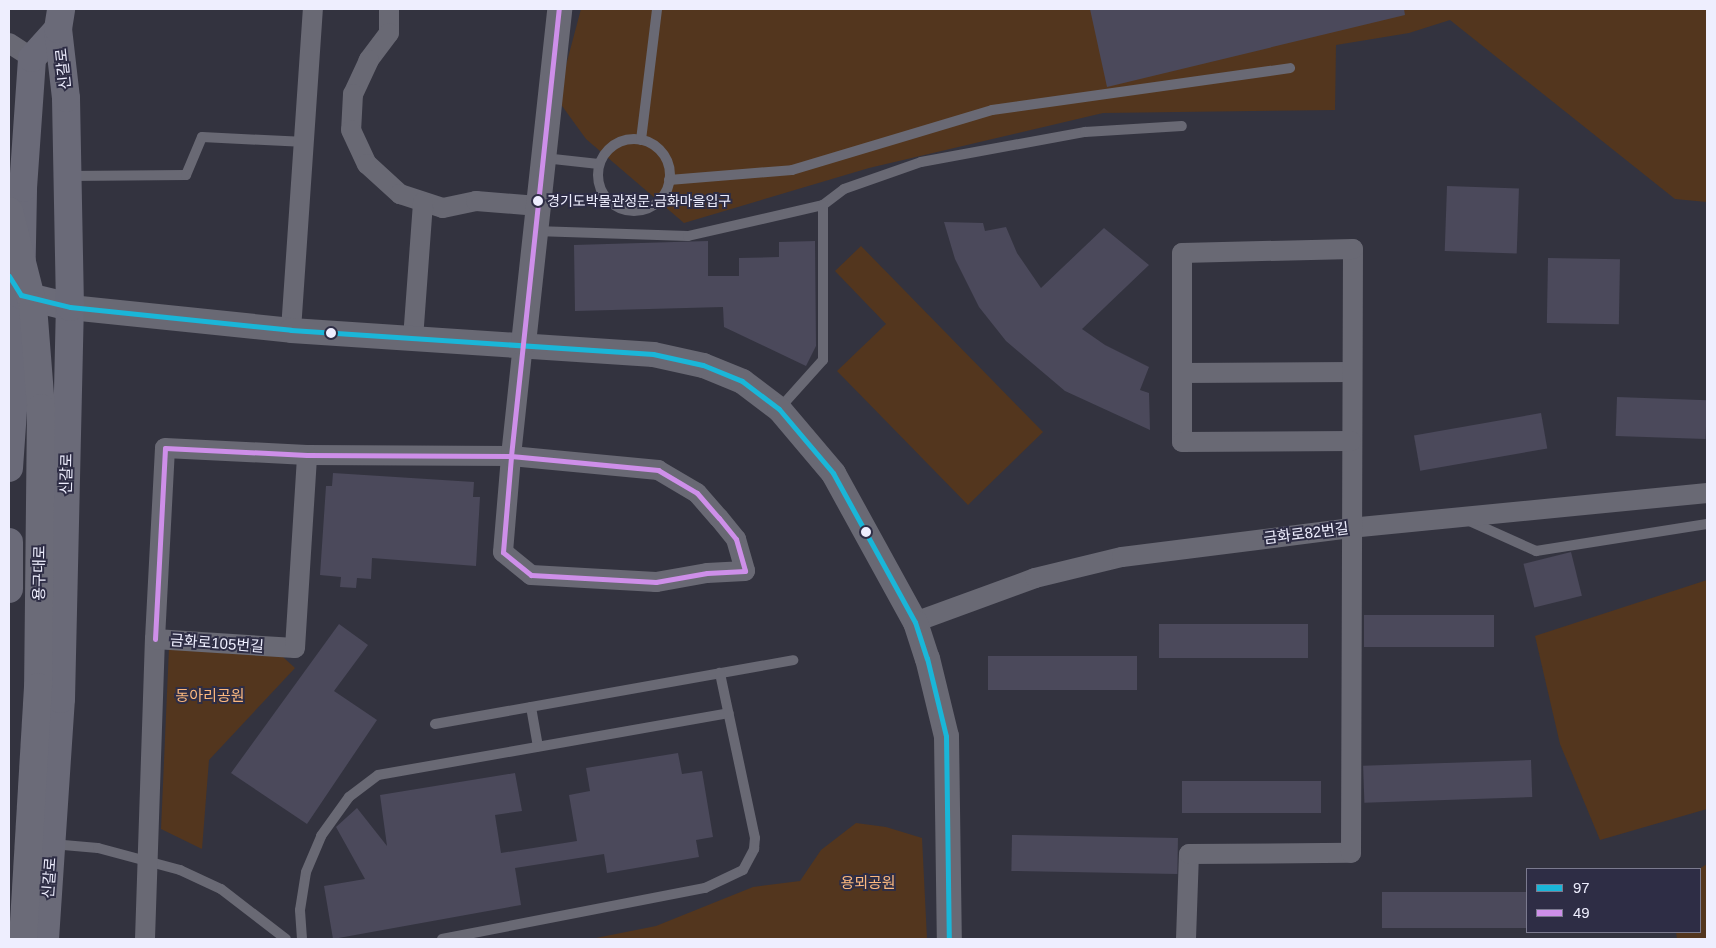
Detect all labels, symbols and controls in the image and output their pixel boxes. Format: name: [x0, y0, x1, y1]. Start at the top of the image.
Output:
street label: 신갈로: [52, 47, 74, 91]
place label: 경기도박물관정문.금화마을입구: [547, 193, 731, 209]
marker: 경기도박물관정문.금화마을입구: [533, 196, 543, 206]
unlabelled marker: [326, 328, 336, 338]
street label: 신갈로: [57, 453, 75, 495]
street label: 금화로82번길: [1262, 519, 1350, 547]
unlabelled marker: [861, 527, 871, 537]
street label: 용구대로: [30, 545, 48, 601]
street label: 금화로105번길: [169, 631, 265, 655]
park label: 동아리공원: [176, 687, 244, 705]
street label: 신갈로: [39, 857, 59, 899]
legend: [1526, 868, 1701, 933]
park label: 용뫼공원: [840, 874, 896, 892]
text: 97: [1573, 879, 1590, 896]
text: 49: [1573, 904, 1590, 921]

